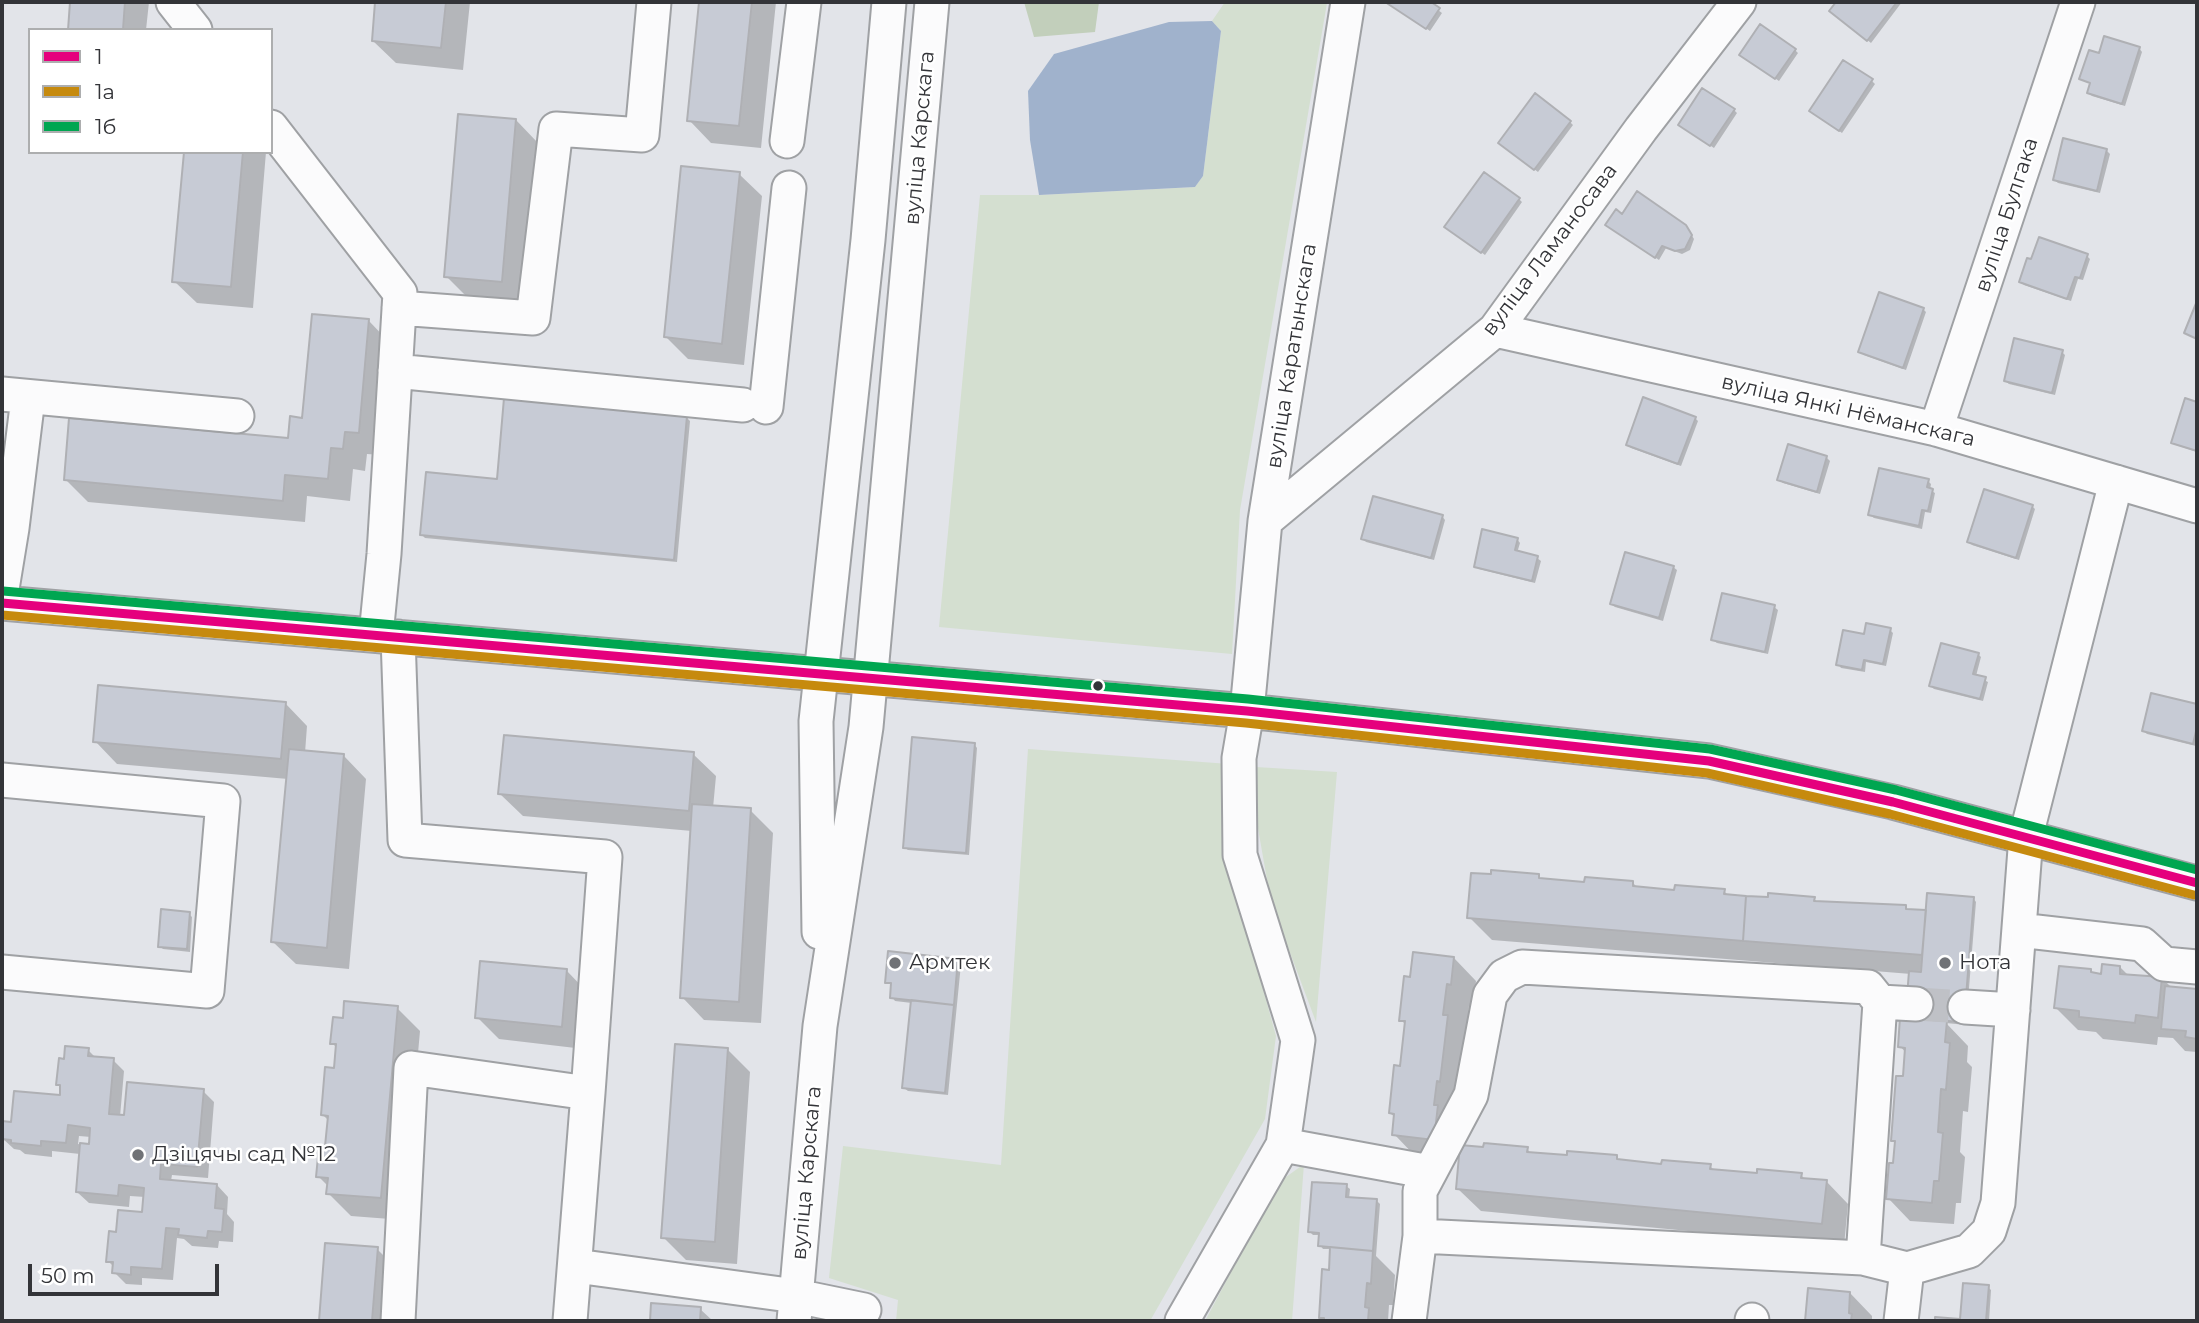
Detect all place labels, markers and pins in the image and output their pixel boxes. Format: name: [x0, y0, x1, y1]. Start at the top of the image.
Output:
unlabelled marker: [1091, 679, 1105, 693]
place label: Армтек: [909, 950, 990, 976]
place label: Нота: [1959, 950, 2011, 976]
marker: Армтек: [887, 955, 903, 971]
marker: Нота: [1937, 955, 1953, 971]
place label: Дзіцячы сад №12: [152, 1142, 336, 1168]
marker: Дзіцячы сад №12: [130, 1147, 146, 1163]

